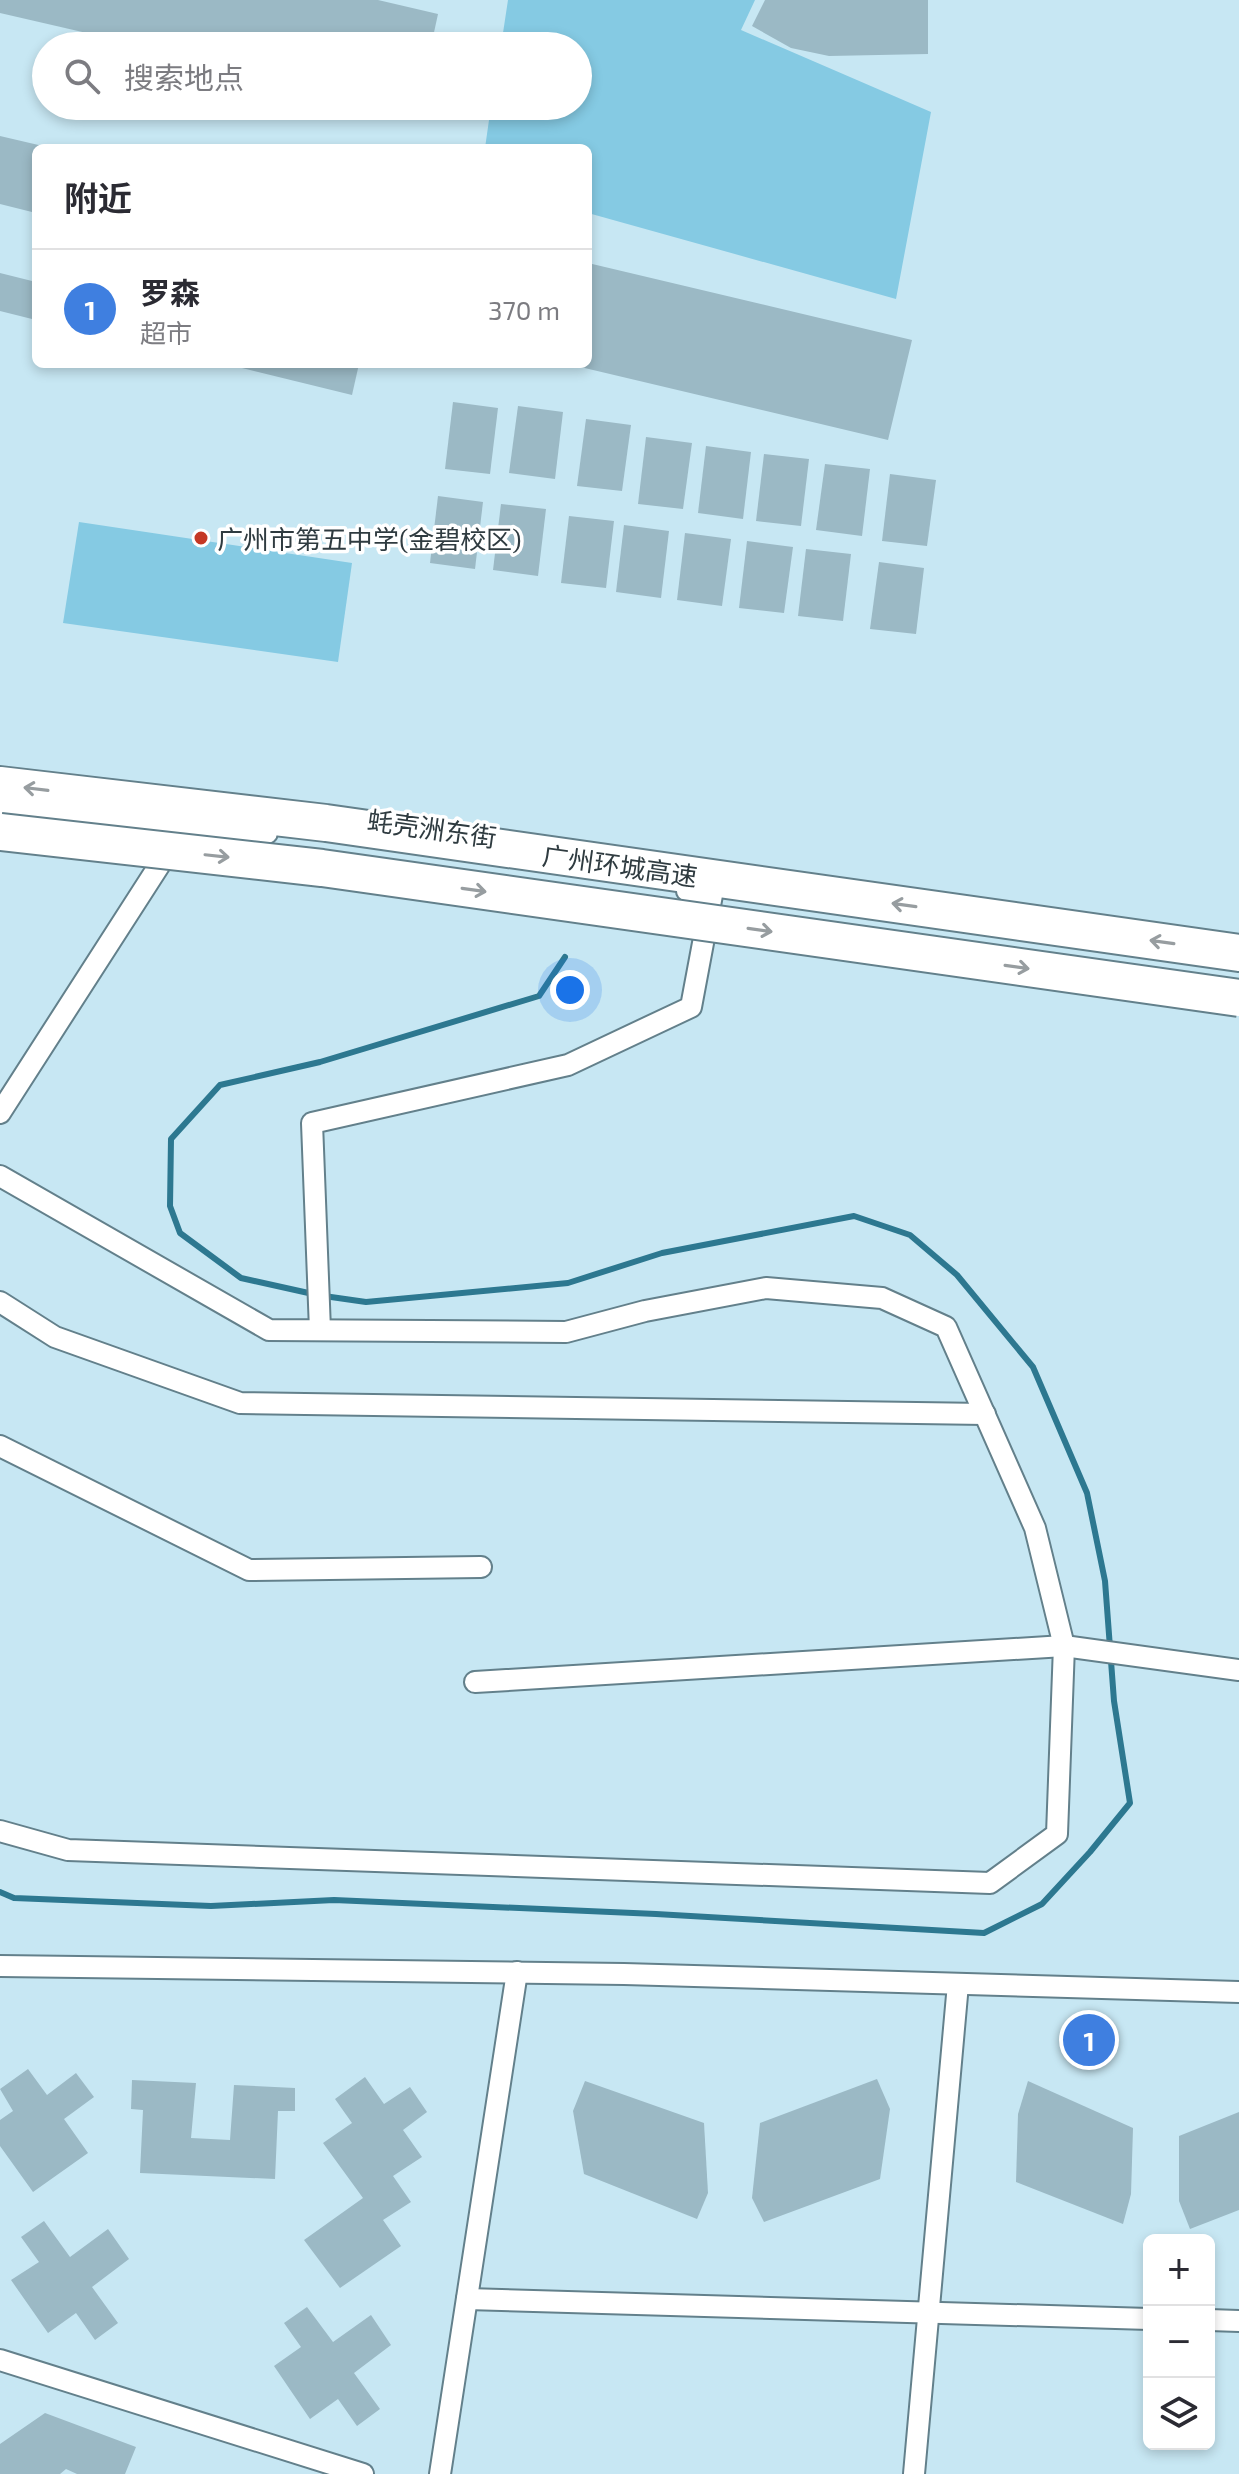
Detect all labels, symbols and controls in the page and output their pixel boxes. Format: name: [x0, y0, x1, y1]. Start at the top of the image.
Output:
search box: [32, 32, 592, 120]
icon: search: [60, 54, 104, 98]
text: 搜索地点: [124, 59, 244, 95]
text: 附近: [64, 177, 132, 218]
text: 罗森: [140, 274, 200, 310]
text: 1: [84, 294, 96, 325]
text: 370 m: [488, 294, 560, 325]
text: 超市: [140, 317, 192, 348]
place label: 广州市第五中学(金碧校区): [217, 523, 522, 554]
marker: 广州市第五中学(金碧校区): [192, 529, 210, 547]
one-way arrow: [24, 781, 49, 796]
street label: 蚝壳洲东街: [365, 804, 499, 852]
street label: 广州环城高速: [541, 839, 699, 891]
one-way arrow: [203, 849, 230, 864]
one-way arrow: [461, 883, 487, 898]
one-way arrow: [892, 897, 917, 912]
one-way arrow: [746, 923, 772, 938]
one-way arrow: [1150, 934, 1175, 949]
one-way arrow: [1004, 960, 1029, 975]
your location: [550, 970, 590, 1010]
pin: 1: [1063, 2010, 1115, 2070]
map controls: [1143, 2234, 1215, 2450]
button: +: [1143, 2234, 1215, 2306]
button: −: [1143, 2306, 1215, 2378]
button: layers: [1143, 2378, 1215, 2450]

